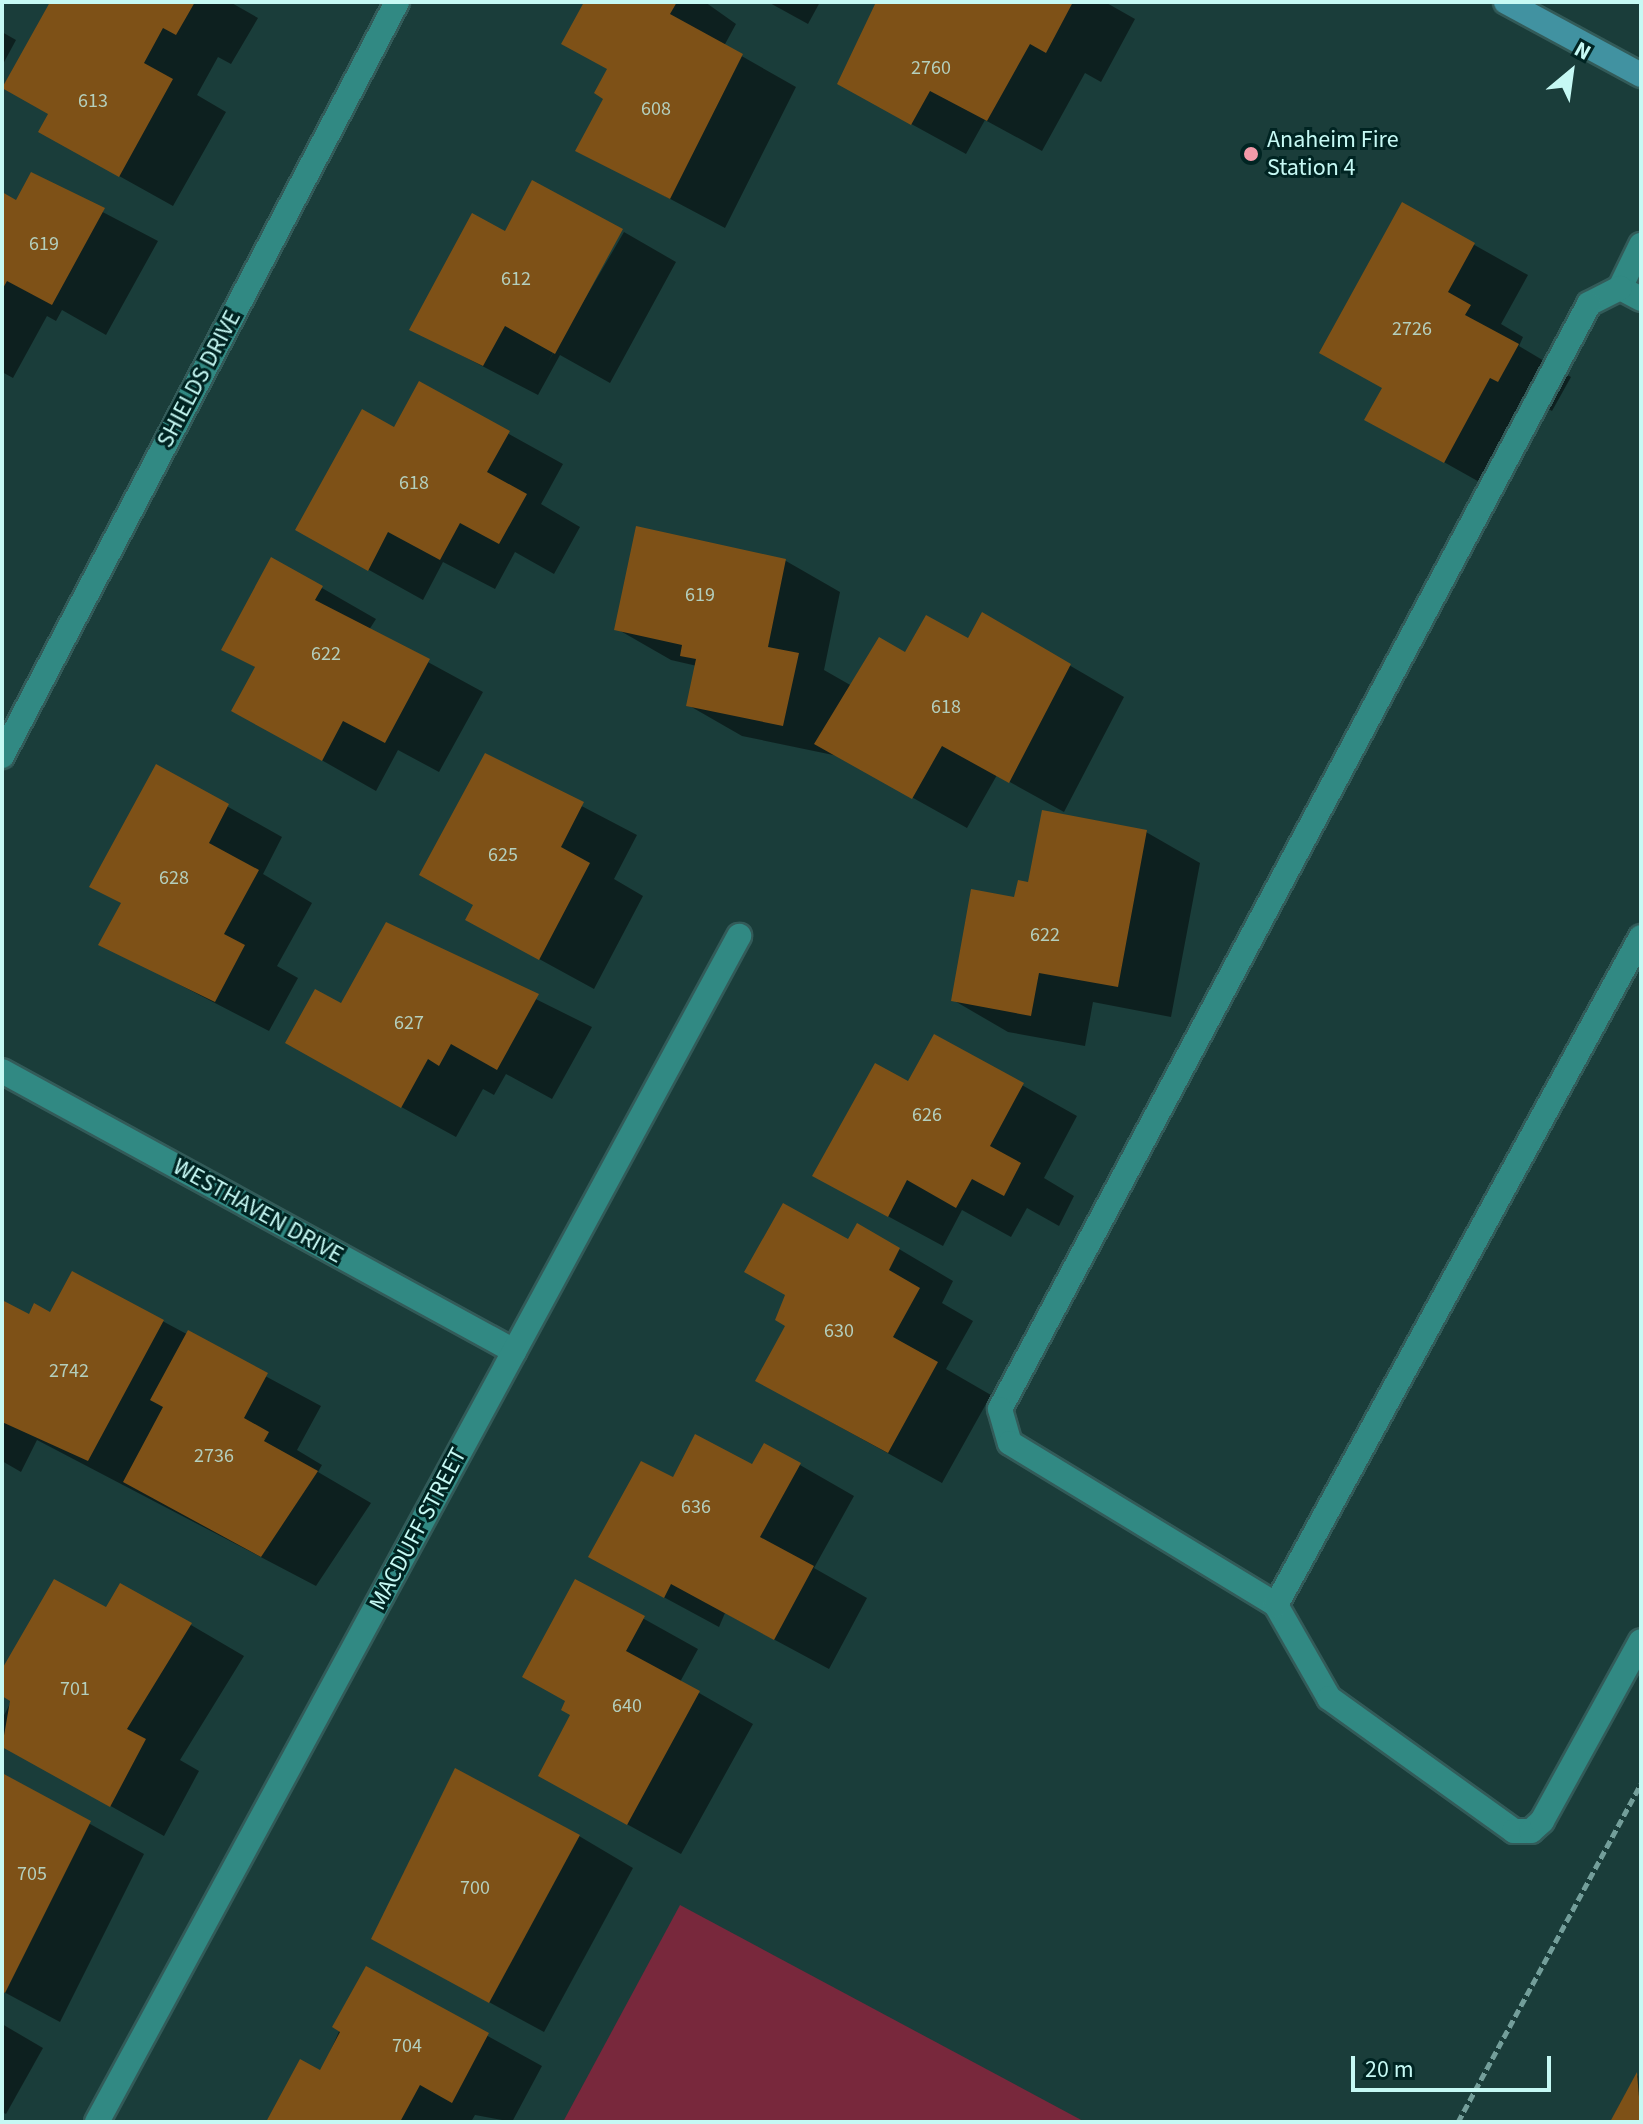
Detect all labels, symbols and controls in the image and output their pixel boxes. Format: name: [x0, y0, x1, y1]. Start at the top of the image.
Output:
north arrow: [1531, 32, 1611, 112]
text: N: [1568, 33, 1597, 69]
house number: 2760: [911, 56, 951, 80]
house number: 613: [78, 89, 108, 113]
house number: 608: [641, 97, 671, 121]
place label: Anaheim Fire Station 4: [1267, 126, 1399, 182]
marker: Anaheim Fire Station 4: [1242, 145, 1260, 163]
house number: 619: [29, 232, 59, 256]
house number: 612: [501, 267, 531, 291]
street label: SHIELDS DRIVE: [151, 305, 247, 453]
house number: 2726: [1392, 317, 1432, 341]
house number: 618: [399, 471, 429, 495]
house number: 619: [685, 583, 715, 607]
house number: 622: [311, 642, 341, 666]
house number: 618: [931, 695, 961, 719]
house number: 625: [488, 843, 518, 867]
house number: 628: [159, 866, 189, 890]
house number: 622: [1030, 923, 1060, 947]
house number: 627: [394, 1011, 424, 1035]
house number: 626: [912, 1103, 942, 1127]
street label: WESTHAVEN DRIVE: [168, 1152, 348, 1270]
house number: 630: [824, 1319, 854, 1343]
house number: 2742: [49, 1359, 89, 1383]
street label: MACDUFF STREET: [363, 1443, 473, 1615]
house number: 2736: [194, 1444, 234, 1468]
house number: 636: [681, 1495, 711, 1519]
house number: 701: [60, 1677, 90, 1701]
house number: 640: [612, 1694, 642, 1718]
house number: 705: [17, 1862, 47, 1886]
house number: 700: [460, 1876, 490, 1900]
house number: 704: [392, 2034, 422, 2058]
scale bar: [1355, 2040, 1555, 2090]
text: 20 m: [1365, 2052, 1414, 2087]

